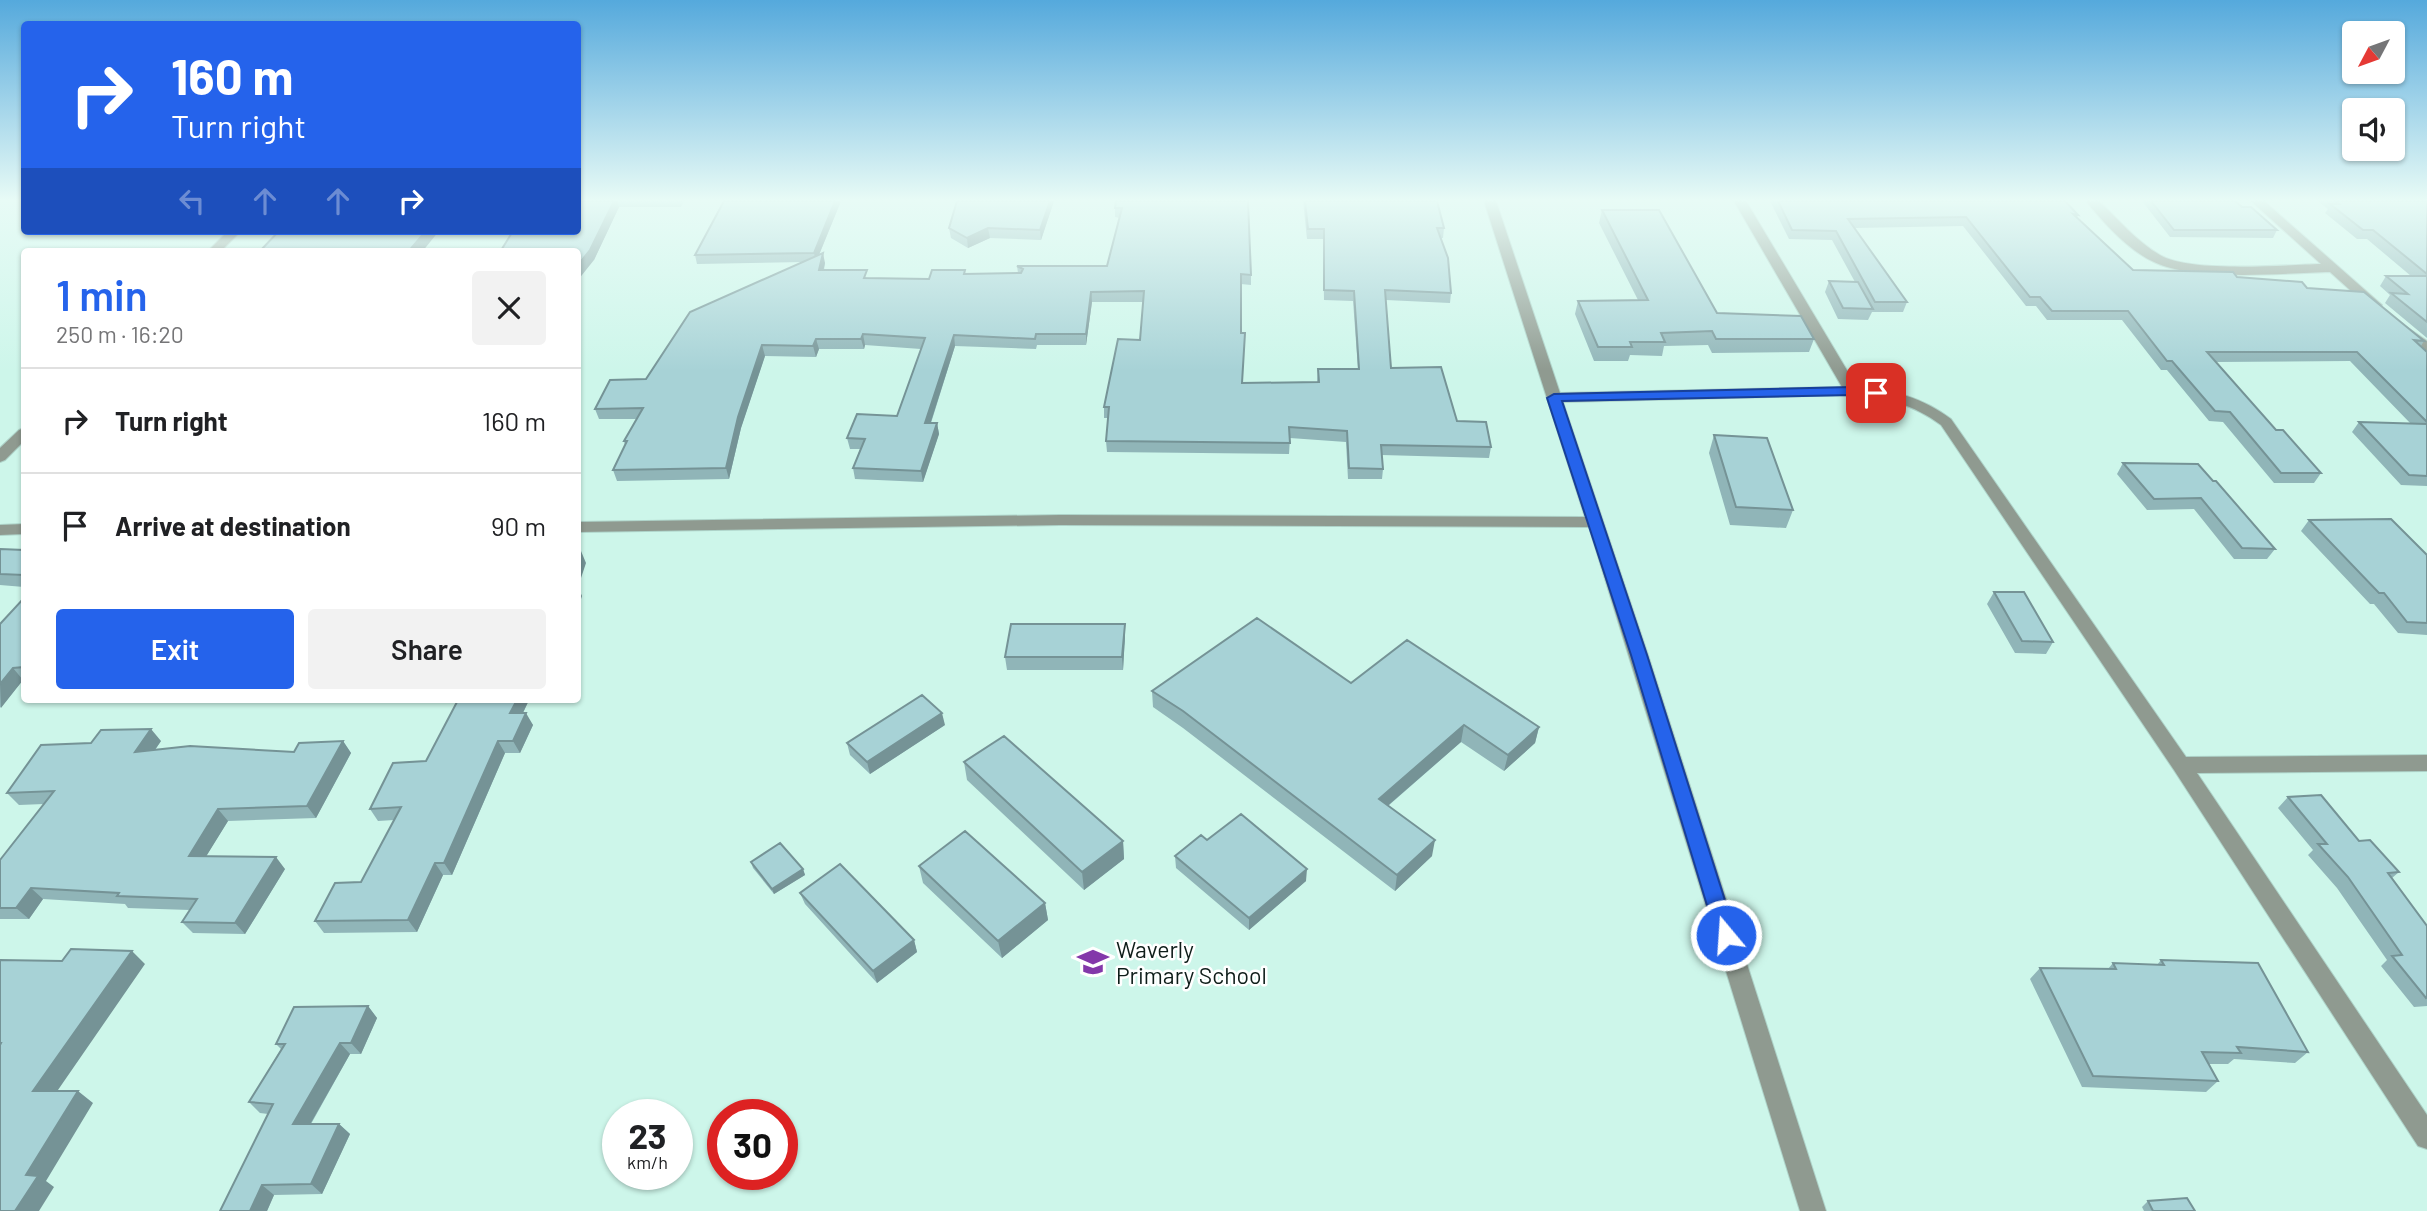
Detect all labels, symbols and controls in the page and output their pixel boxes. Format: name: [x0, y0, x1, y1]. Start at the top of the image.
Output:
north arrow: [2342, 21, 2404, 84]
map controls: [2342, 21, 2405, 161]
text: 160 m: [171, 46, 293, 105]
icon: right: [56, 49, 147, 140]
button: sound: [2342, 98, 2405, 161]
text: Turn right: [171, 106, 306, 144]
icon: left: [173, 182, 211, 220]
icon: ahead: [246, 182, 284, 220]
icon: ahead: [319, 182, 357, 220]
icon: right: [392, 182, 430, 220]
text: 1 min: [56, 269, 148, 319]
button: close: [472, 271, 546, 345]
text: 250 m · 16:20: [56, 320, 184, 348]
pin: [1846, 363, 1906, 423]
icon: arrive: [1857, 374, 1895, 412]
icon: right: [56, 402, 94, 440]
text: Turn right: [115, 405, 228, 436]
text: 160 m: [482, 405, 546, 436]
icon: arrive: [56, 507, 94, 545]
text: Arrive at destination: [115, 510, 351, 541]
text: 90 m: [491, 510, 546, 541]
button: Exit: [56, 609, 294, 689]
button: Share: [308, 609, 546, 689]
position arrow: [1689, 898, 1763, 972]
place label: Waverly Primary School: [1116, 935, 1267, 989]
school or university icon: Waverly Primary School: [1076, 945, 1110, 979]
speed limit sign: 30: [707, 1099, 798, 1190]
text: 23: [628, 1114, 667, 1156]
text: km/h: [627, 1151, 668, 1173]

